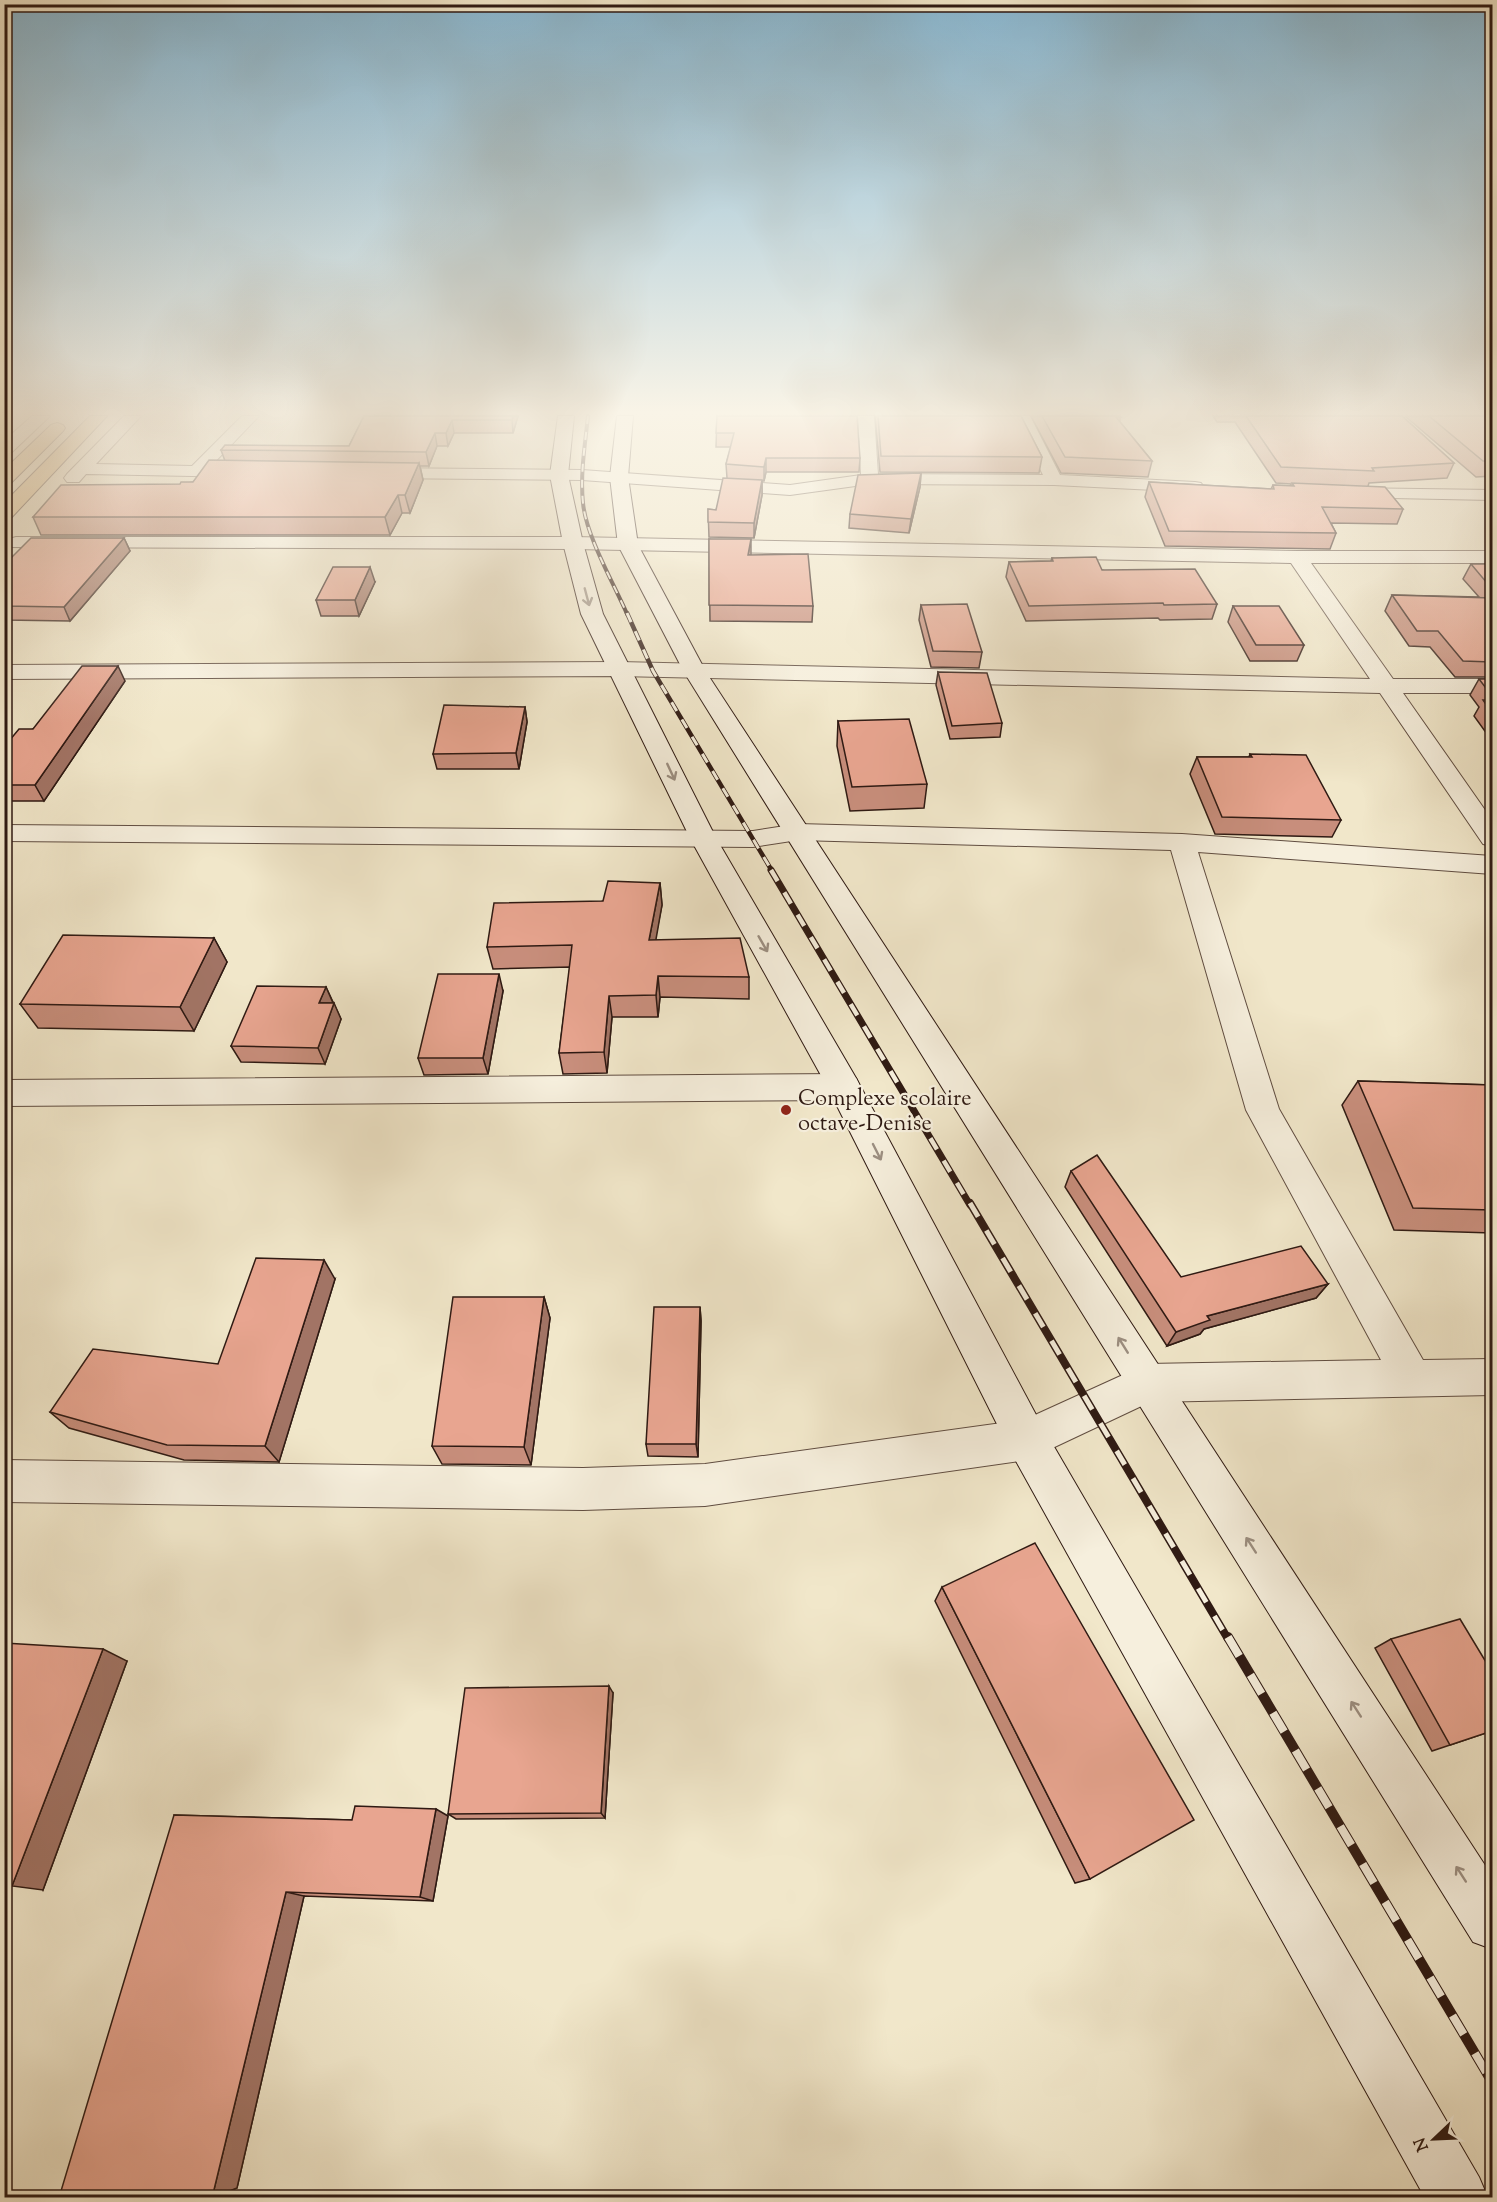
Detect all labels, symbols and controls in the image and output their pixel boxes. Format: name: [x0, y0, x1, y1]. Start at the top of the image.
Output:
one-way arrow: [582, 587, 593, 606]
one-way arrow: [666, 763, 678, 781]
one-way arrow: [758, 935, 769, 953]
place label: Complexe scolaire octave-Denise: [798, 1084, 971, 1141]
marker: Complexe scolaire octave-Denise: [779, 1103, 793, 1117]
one-way arrow: [871, 1143, 883, 1160]
one-way arrow: [1117, 1337, 1130, 1354]
one-way arrow: [1244, 1537, 1256, 1554]
one-way arrow: [1350, 1702, 1362, 1718]
one-way arrow: [1455, 1866, 1467, 1882]
north arrow: [1404, 2109, 1464, 2169]
text: N: [1409, 2133, 1436, 2154]

